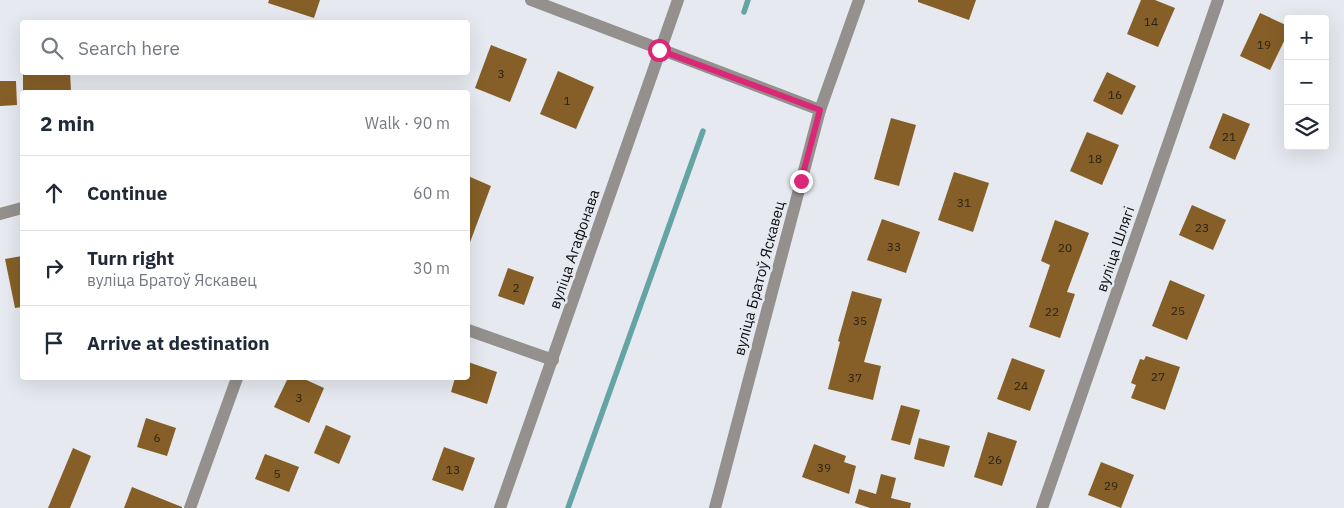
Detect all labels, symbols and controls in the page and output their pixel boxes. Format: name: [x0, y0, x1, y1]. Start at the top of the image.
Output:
house number: 14: [1144, 14, 1158, 29]
map controls: [1284, 15, 1329, 150]
button: +: [1284, 15, 1329, 60]
search box: [20, 20, 470, 75]
icon: search: [38, 34, 66, 62]
text: Search here: [78, 36, 180, 60]
house number: 19: [1257, 37, 1271, 52]
route start: [648, 39, 671, 62]
button: −: [1284, 60, 1329, 105]
house number: 3: [497, 66, 505, 81]
house number: 16: [1108, 87, 1122, 102]
house number: 1: [563, 93, 571, 108]
button: layers: [1284, 105, 1329, 150]
text: 2 min: [40, 109, 95, 137]
text: Walk · 90 m: [365, 113, 450, 133]
house number: 21: [1222, 129, 1236, 144]
house number: 18: [1088, 151, 1102, 166]
route end: [790, 170, 813, 193]
icon: ahead: [40, 179, 68, 207]
text: Continue: [87, 181, 167, 205]
text: 60 m: [413, 183, 450, 203]
street label: вуліца Агафонава: [545, 187, 603, 311]
house number: 31: [957, 195, 971, 210]
street label: вуліца Братоў Яскавец: [729, 199, 789, 357]
street label: вуліца Шлягі: [1091, 204, 1139, 294]
house number: 23: [1195, 220, 1209, 235]
house number: 33: [887, 239, 901, 254]
house number: 20: [1058, 240, 1072, 255]
text: Turn right: [87, 246, 174, 270]
icon: right: [40, 254, 68, 282]
text: 30 m: [413, 258, 450, 278]
text: вуліца Братоў Яскавец: [87, 270, 257, 290]
house number: 2: [512, 280, 520, 295]
house number: 25: [1171, 303, 1185, 318]
house number: 22: [1045, 304, 1059, 319]
house number: 35: [853, 313, 867, 328]
icon: arrive: [40, 329, 68, 357]
text: Arrive at destination: [87, 331, 270, 355]
house number: 27: [1151, 369, 1165, 384]
house number: 37: [848, 370, 862, 385]
house number: 24: [1014, 378, 1028, 393]
house number: 3: [295, 390, 303, 405]
house number: 6: [153, 430, 161, 445]
house number: 26: [988, 452, 1002, 467]
house number: 39: [817, 460, 831, 475]
house number: 13: [446, 462, 460, 477]
house number: 5: [273, 466, 281, 481]
house number: 29: [1104, 478, 1118, 493]

